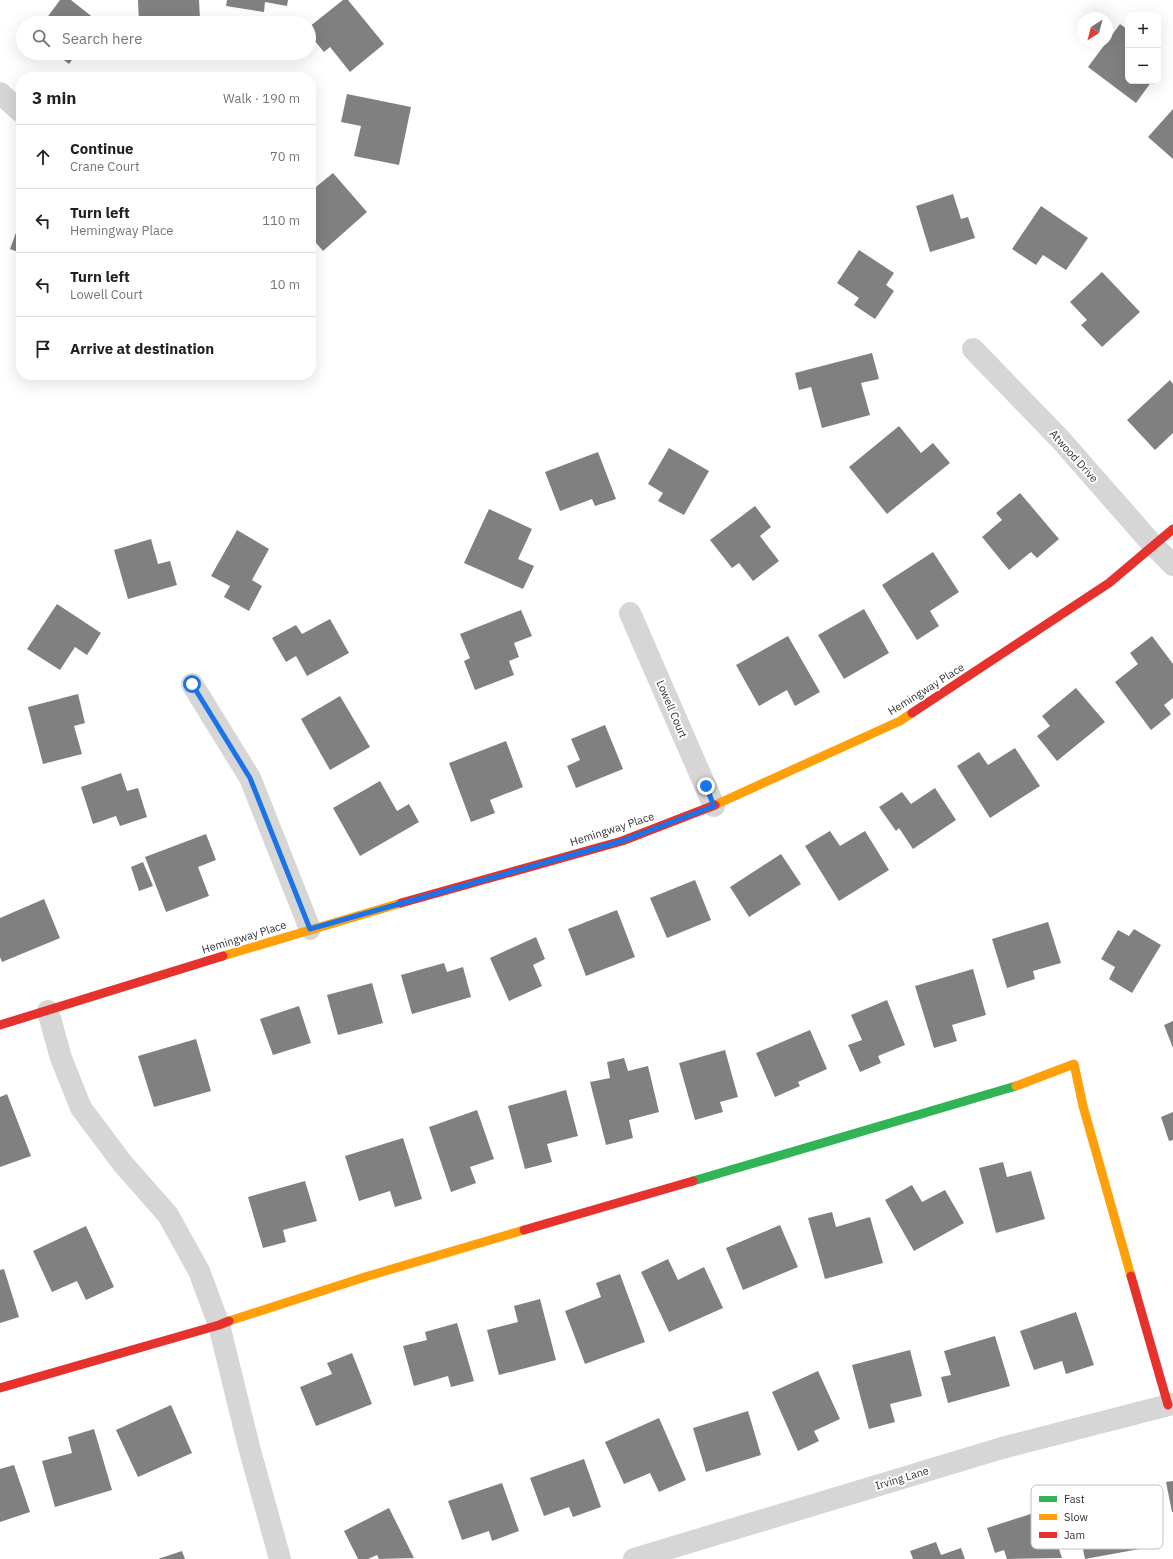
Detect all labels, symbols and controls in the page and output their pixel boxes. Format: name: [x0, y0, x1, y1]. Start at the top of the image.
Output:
north arrow: [1077, 12, 1113, 48]
map controls: [1125, 12, 1161, 84]
button: +: [1125, 12, 1161, 48]
search box: [16, 16, 316, 60]
icon: search: [30, 27, 52, 49]
text: Search here: [62, 29, 142, 48]
button: −: [1125, 48, 1161, 84]
text: 3 min: [32, 87, 76, 109]
text: Walk · 190 m: [223, 90, 300, 107]
text: Continue: [70, 139, 134, 158]
icon: ahead: [32, 146, 54, 168]
text: 70 m: [270, 148, 300, 165]
text: Crane Court: [70, 158, 139, 175]
text: Turn left: [70, 203, 130, 222]
icon: left: [32, 210, 54, 232]
text: 110 m: [262, 212, 300, 229]
text: Hemingway Place: [70, 222, 173, 239]
text: Turn left: [70, 267, 130, 286]
icon: left: [32, 274, 54, 296]
text: 10 m: [270, 276, 300, 293]
text: Lowell Court: [70, 286, 143, 303]
icon: arrive: [32, 338, 54, 360]
text: Arrive at destination: [70, 339, 214, 358]
street label: Atwood Drive: [1047, 427, 1101, 485]
street label: Hemingway Place: [885, 660, 967, 718]
route start: [183, 675, 201, 693]
street label: Lowell Court: [654, 678, 691, 740]
route end: [697, 777, 715, 795]
street label: Hemingway Place: [568, 809, 656, 849]
street label: Hemingway Place: [200, 918, 288, 956]
street label: Irving Lane: [874, 1463, 930, 1493]
legend: [1031, 1485, 1163, 1549]
text: Fast: [1064, 1492, 1085, 1506]
text: Slow: [1064, 1510, 1088, 1524]
text: Jam: [1064, 1528, 1085, 1542]

